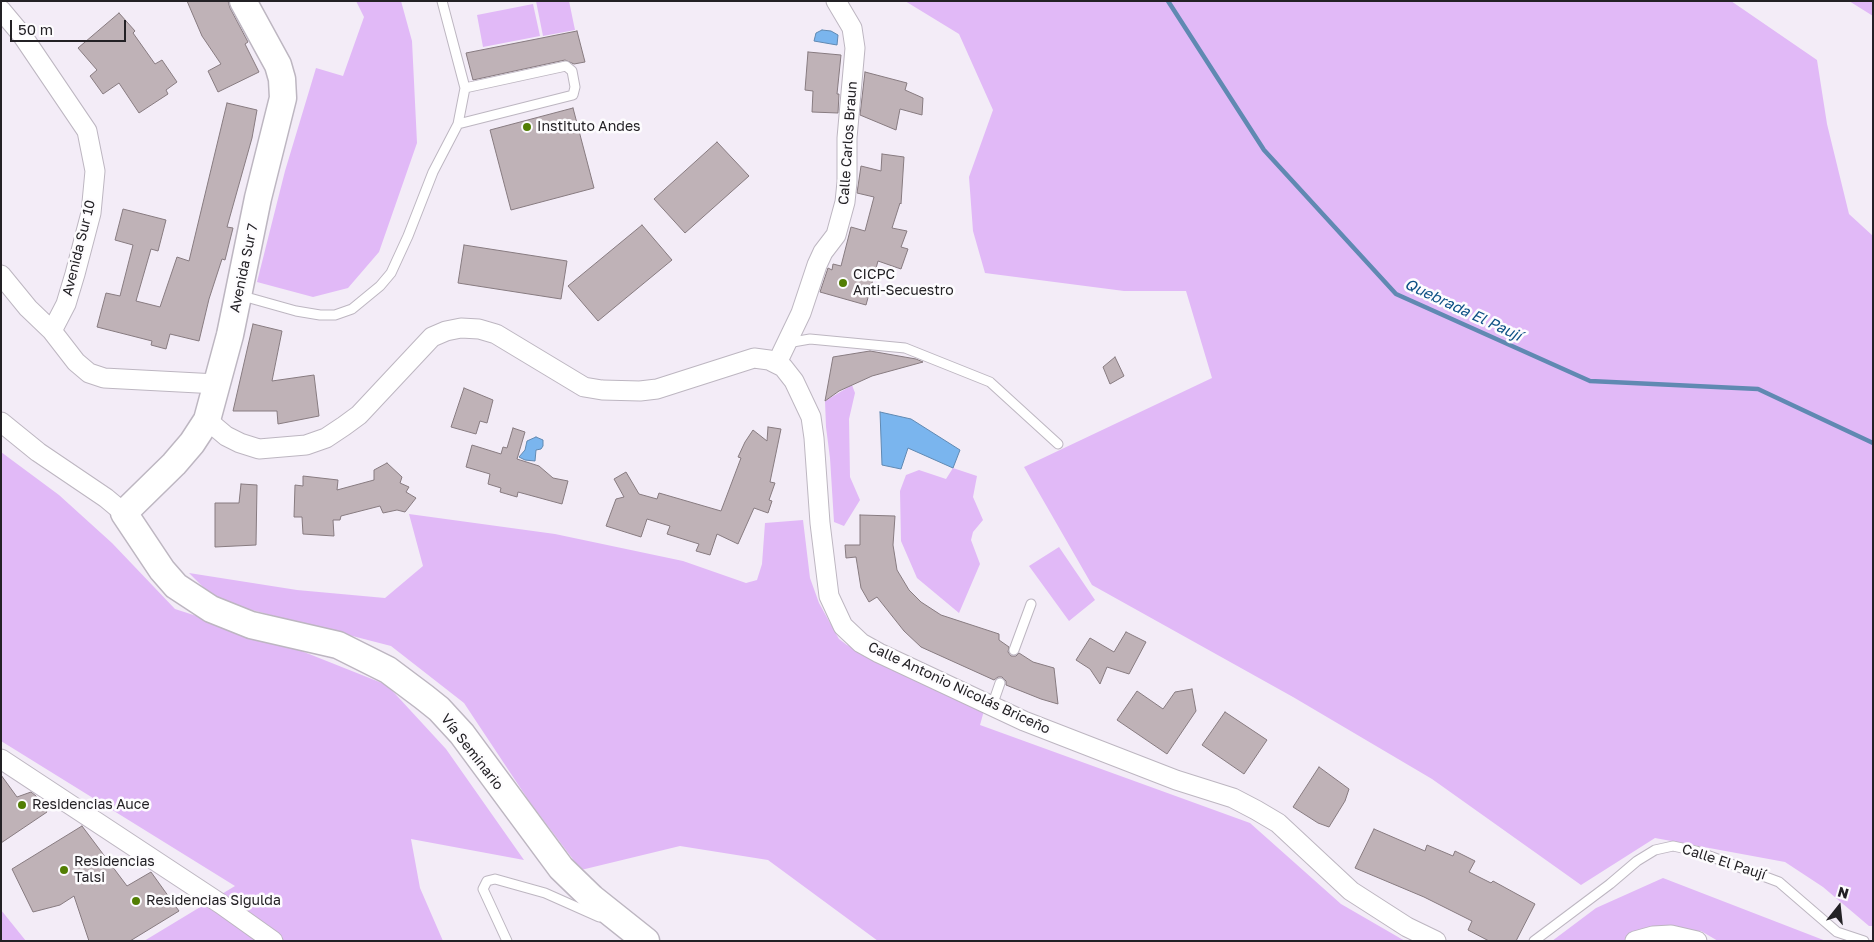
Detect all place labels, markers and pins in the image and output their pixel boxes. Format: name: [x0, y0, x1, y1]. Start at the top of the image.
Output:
place label: Instituto Andes: [537, 119, 640, 135]
marker: Instituto Andes: [521, 121, 533, 133]
place label: CICPC Anti-Secuestro: [853, 267, 954, 300]
marker: CICPC Anti-Secuestro: [837, 277, 849, 289]
place label: Residencias Auce: [32, 797, 150, 813]
marker: Residencias Auce: [16, 799, 28, 811]
place label: Residencias Talsi: [74, 854, 155, 886]
marker: Residencias Talsi: [58, 864, 70, 876]
place label: Residencias Sigulda: [146, 893, 281, 909]
marker: Residencias Sigulda: [130, 895, 142, 907]

